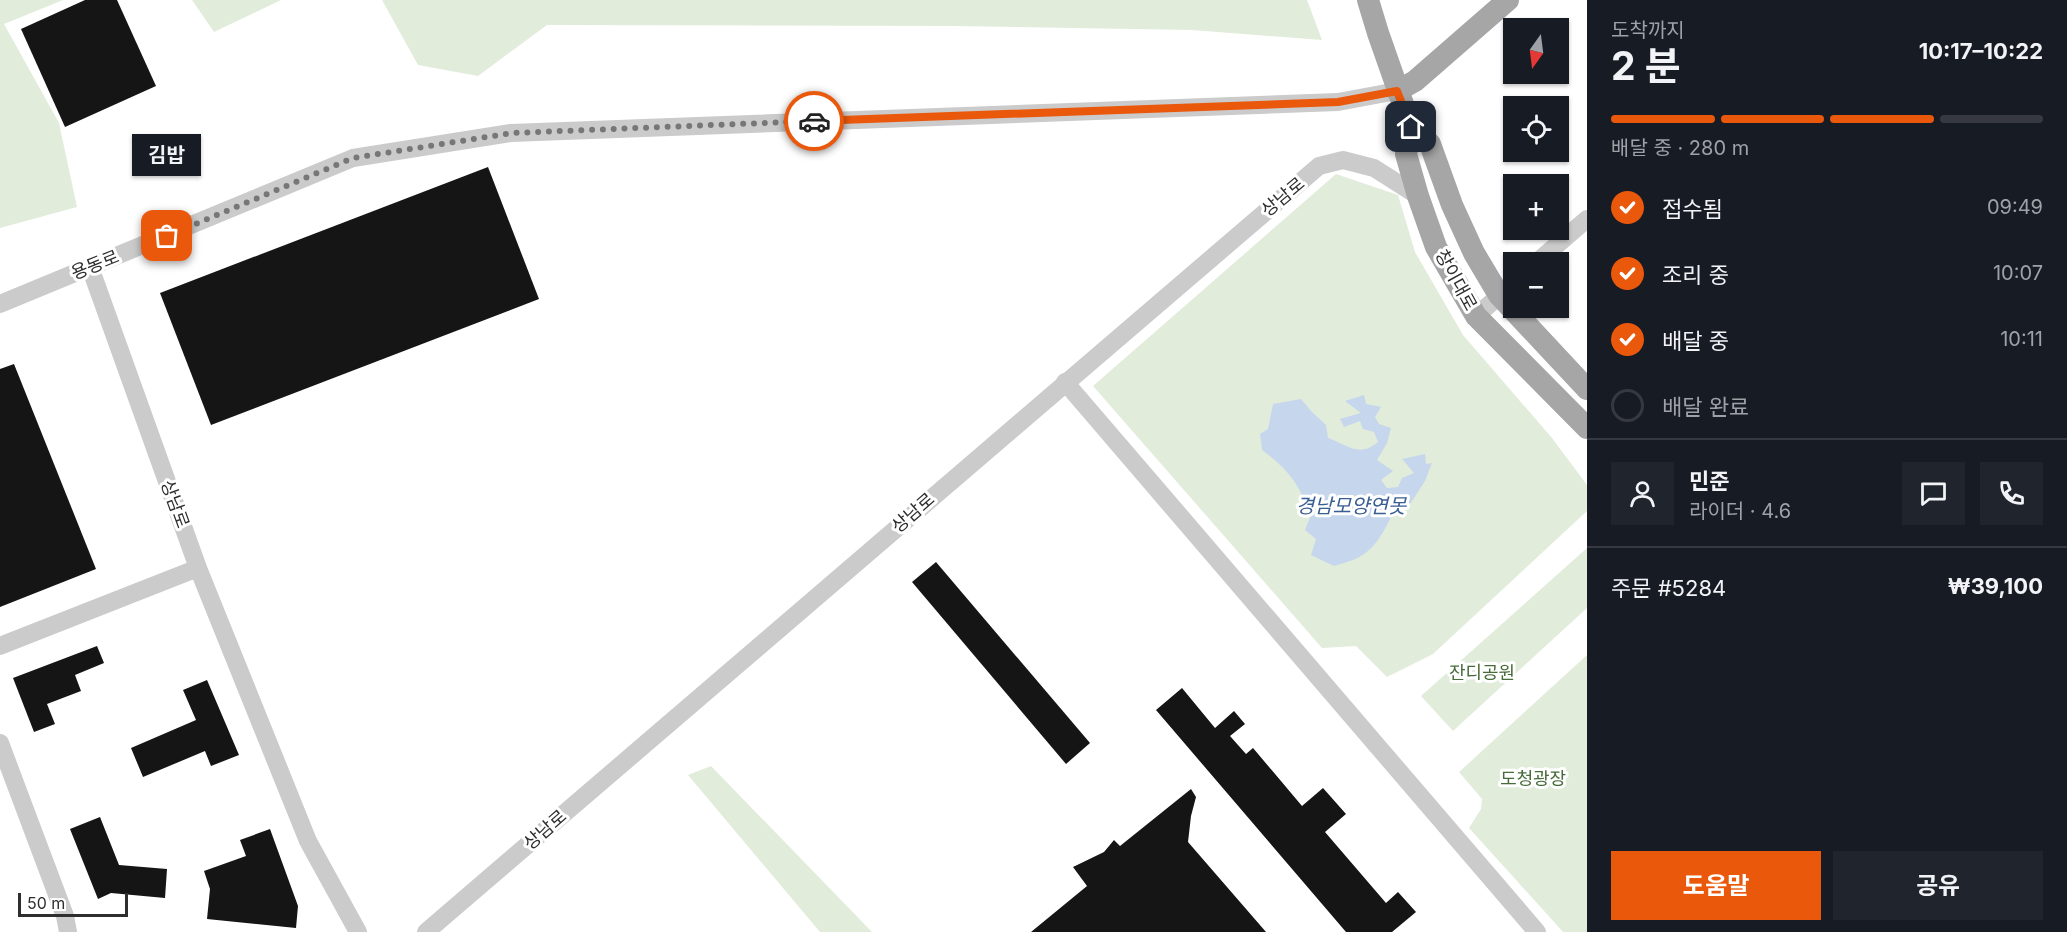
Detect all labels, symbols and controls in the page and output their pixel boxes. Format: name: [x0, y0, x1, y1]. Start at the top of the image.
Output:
north arrow: [1503, 18, 1569, 84]
map controls: [1503, 18, 1569, 318]
text: 도착까지: [1611, 18, 1685, 42]
text: 10:17–10:22: [1919, 38, 2043, 64]
text: 2 분: [1611, 42, 1681, 89]
courier: [784, 91, 844, 151]
button: locate: [1503, 96, 1569, 162]
pin: [1385, 101, 1436, 152]
icon: car: [798, 105, 831, 138]
icon: home: [1394, 110, 1427, 143]
callout: 김밥: [132, 134, 201, 176]
text: 배달 중 · 280 m: [1611, 136, 1749, 160]
text: 김밥: [148, 143, 185, 167]
street label: 상남로: [1257, 173, 1308, 221]
button: +: [1503, 174, 1569, 240]
icon: check: [1611, 191, 1644, 224]
text: 09:49: [1987, 195, 2043, 219]
text: 접수됨: [1662, 196, 1723, 222]
pin: [141, 210, 192, 261]
icon: bag: [150, 219, 183, 252]
street label: 용동로: [68, 245, 122, 284]
street label: 창이대로: [1431, 246, 1482, 314]
button: −: [1503, 252, 1569, 318]
icon: check: [1611, 257, 1644, 290]
text: 10:07: [1993, 261, 2043, 285]
text: 조리 중: [1662, 262, 1729, 288]
icon: check: [1611, 323, 1644, 356]
text: 10:11: [2000, 327, 2043, 351]
text: 배달 중: [1662, 328, 1729, 354]
text: 배달 완료: [1662, 394, 1749, 420]
button: person: [1611, 462, 1674, 525]
button: chat: [1902, 462, 1965, 525]
button: phone: [1980, 462, 2043, 525]
text: 민준: [1689, 468, 1729, 494]
street label: 상남로: [157, 477, 194, 531]
street label: 상남로: [887, 488, 938, 537]
water label: 경남모양연못: [1296, 494, 1408, 518]
text: 라이더 · 4.6: [1689, 499, 1791, 523]
text: ₩39,100: [1948, 573, 2043, 599]
text: 주문 #5284: [1611, 575, 1726, 601]
park label: 잔디공원: [1449, 662, 1515, 683]
park label: 도청광장: [1500, 768, 1566, 789]
street label: 상남로: [519, 805, 570, 854]
button: 도움말: [1611, 851, 1821, 920]
button: 공유: [1833, 851, 2043, 920]
scale bar: [18, 890, 128, 918]
text: 50 m: [27, 893, 65, 913]

